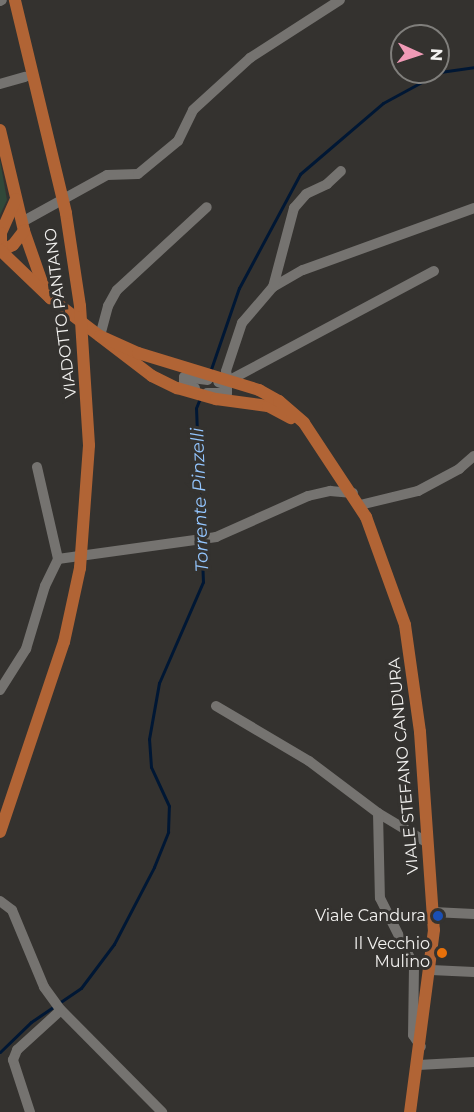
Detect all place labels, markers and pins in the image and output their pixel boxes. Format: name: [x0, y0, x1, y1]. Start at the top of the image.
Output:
place label: Viale Candura: [315, 906, 426, 926]
marker: Viale Candura: [431, 909, 445, 923]
place label: Il Vecchio Mulino: [354, 934, 430, 972]
marker: Il Vecchio Mulino: [435, 946, 449, 960]

